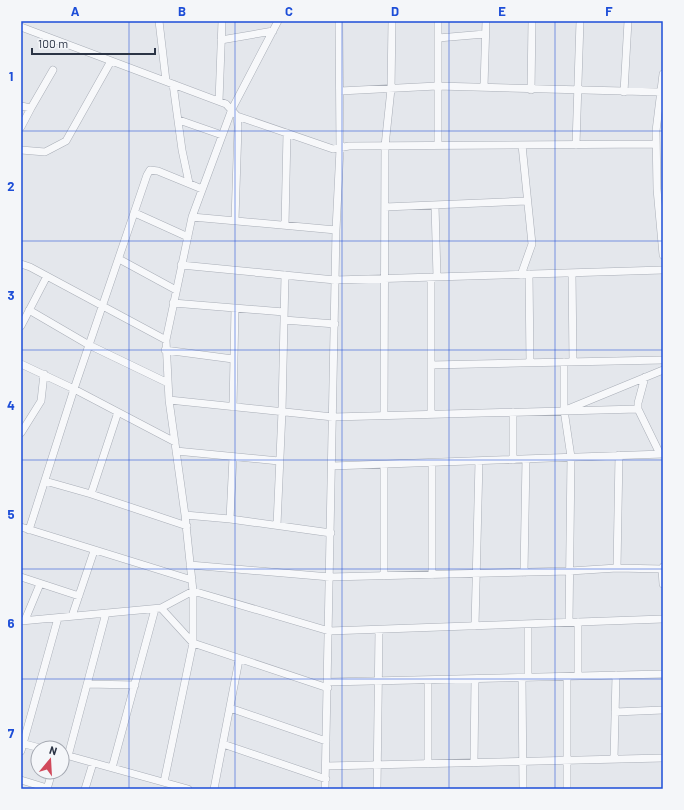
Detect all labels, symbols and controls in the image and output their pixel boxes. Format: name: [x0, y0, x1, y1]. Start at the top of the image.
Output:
text: A: [71, 3, 80, 19]
text: B: [178, 3, 186, 19]
text: C: [285, 3, 293, 19]
text: D: [391, 3, 399, 19]
text: E: [498, 3, 506, 19]
text: F: [605, 3, 613, 19]
scale bar: [32, 30, 155, 56]
text: 100 m: [38, 36, 68, 50]
text: 1: [9, 68, 13, 84]
text: 2: [7, 178, 15, 194]
text: 3: [7, 287, 15, 303]
text: 4: [7, 397, 15, 413]
text: 5: [7, 506, 15, 522]
text: 6: [8, 615, 15, 631]
text: 7: [8, 725, 15, 741]
north arrow: [30, 740, 70, 780]
text: N: [48, 743, 59, 757]

